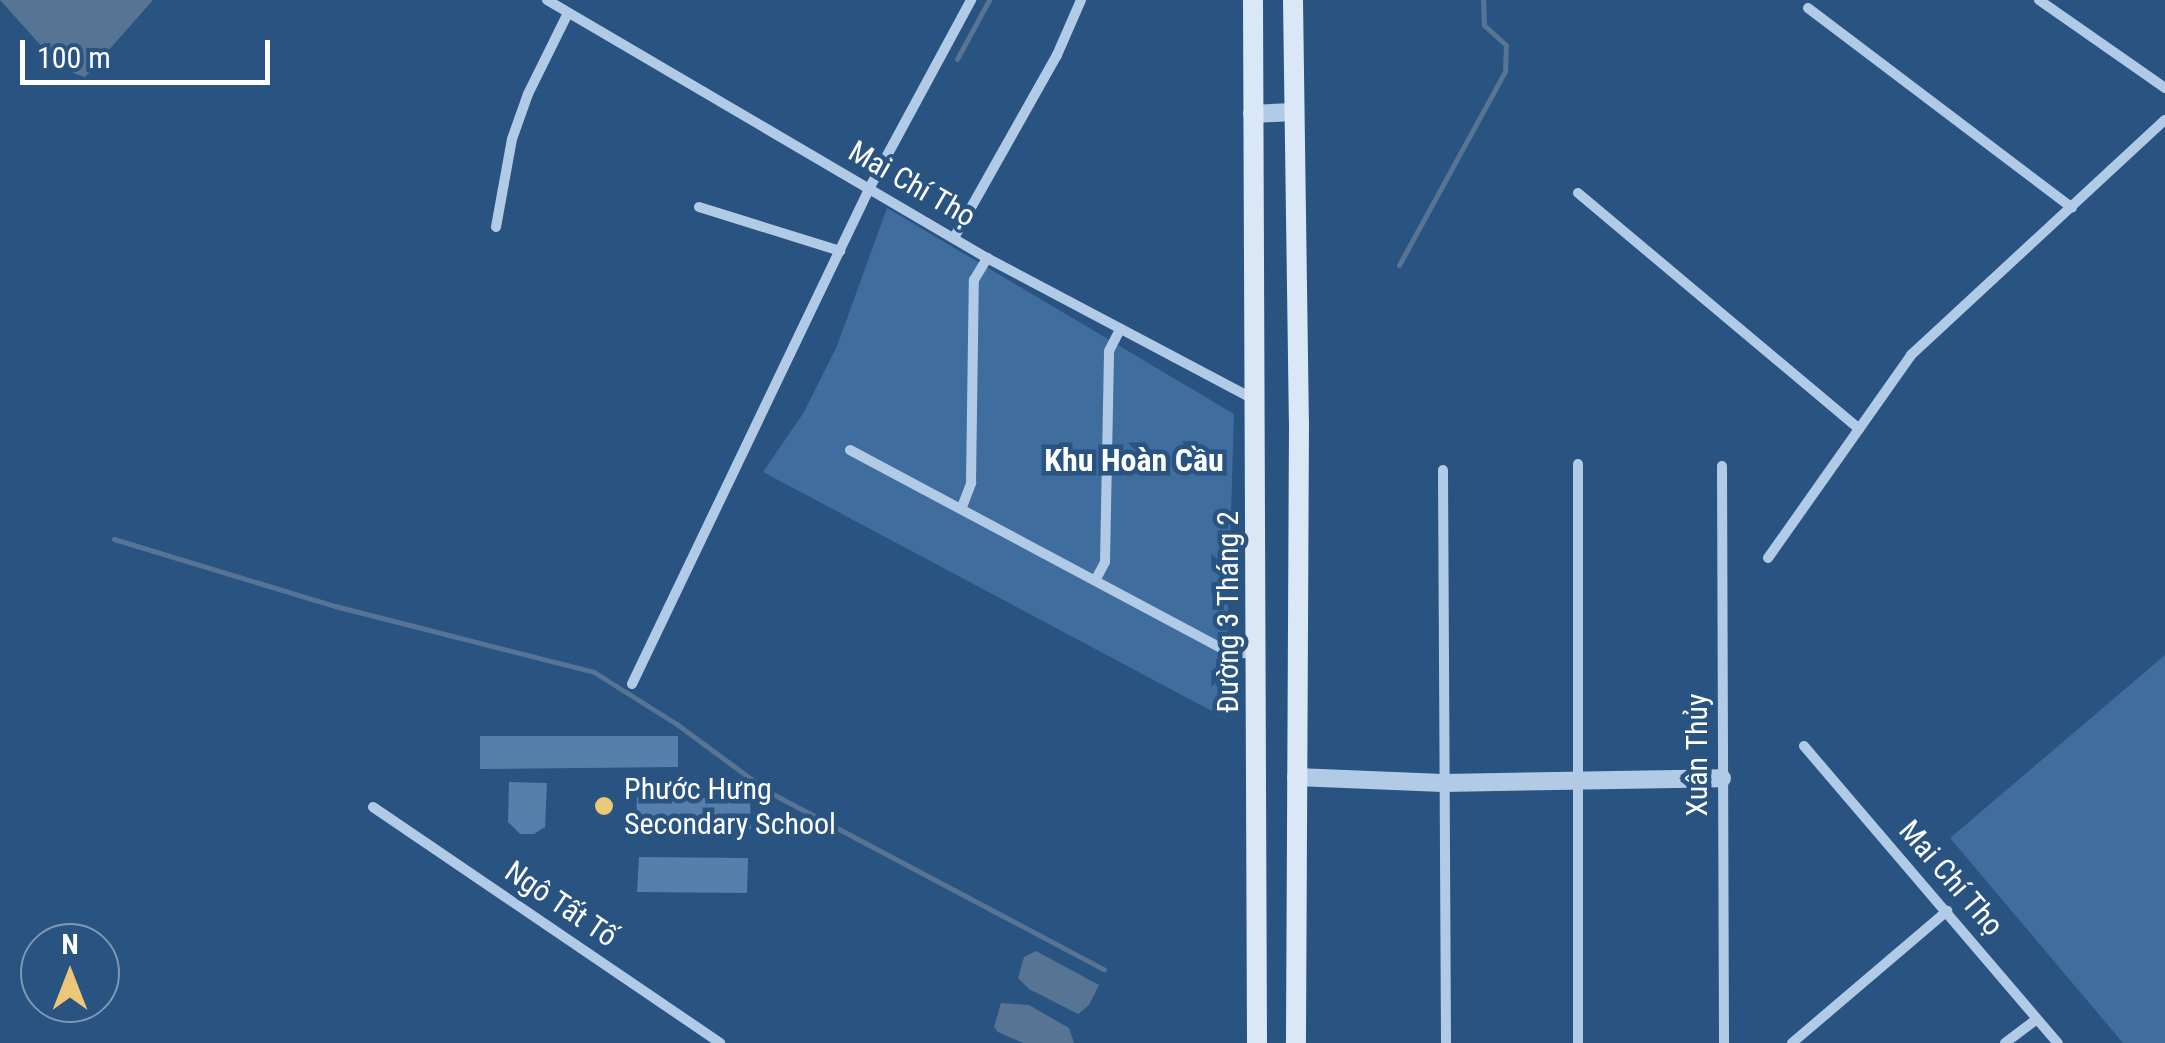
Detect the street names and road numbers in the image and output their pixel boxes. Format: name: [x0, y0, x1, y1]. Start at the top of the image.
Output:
street label: Mai Chí Thọ: [842, 133, 982, 235]
street label: Đường 3 Tháng 2: [1210, 511, 1246, 713]
street label: Xuân Thủy: [1679, 693, 1715, 817]
street label: Mai Chí Thọ: [1891, 813, 2011, 943]
street label: Ngô Tất Tố: [498, 853, 624, 955]

